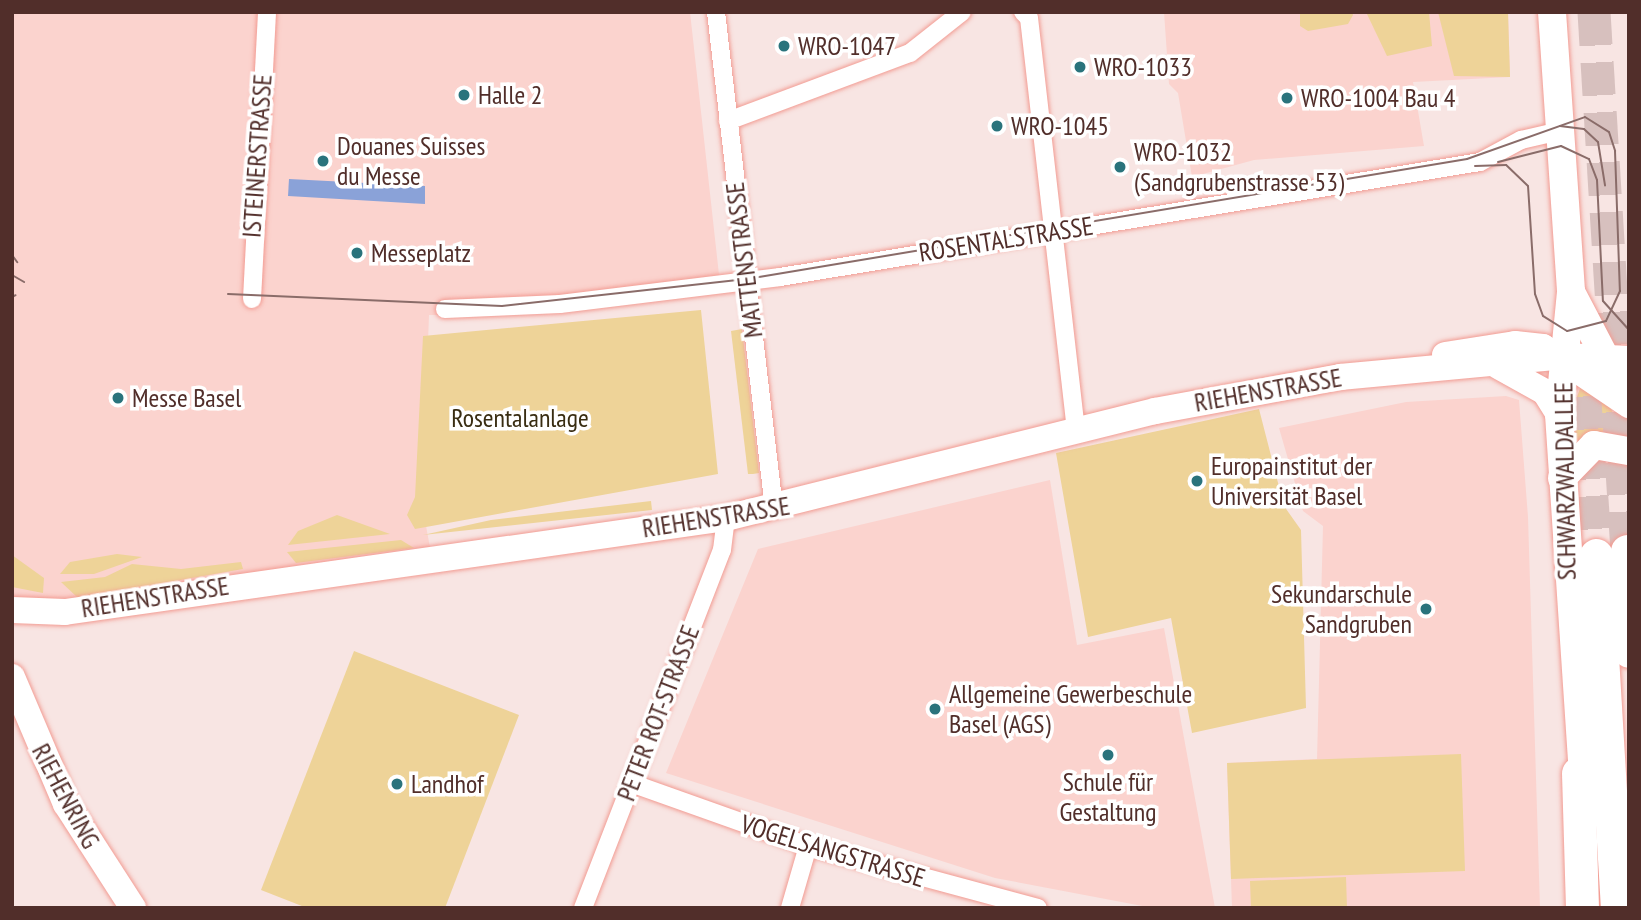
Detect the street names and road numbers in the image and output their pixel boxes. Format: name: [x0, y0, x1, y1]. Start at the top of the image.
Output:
street label: ISTEINERSTRASSE: [236, 73, 278, 239]
street label: MATTENSTRASSE: [719, 180, 769, 340]
street label: ROSENTALSTRASSE: [917, 210, 1095, 268]
street label: RIEHENSTRASSE: [1192, 362, 1344, 418]
street label: SCHWARZWALDALLEE: [1548, 382, 1582, 580]
street label: RIEHENSTRASSE: [640, 490, 792, 544]
street label: RIEHENSTRASSE: [79, 570, 231, 624]
street label: PETER ROT-STRASSE: [610, 621, 706, 805]
street label: RIEHENRING: [25, 738, 107, 854]
street label: VOGELSANGSTRASSE: [737, 808, 929, 894]

